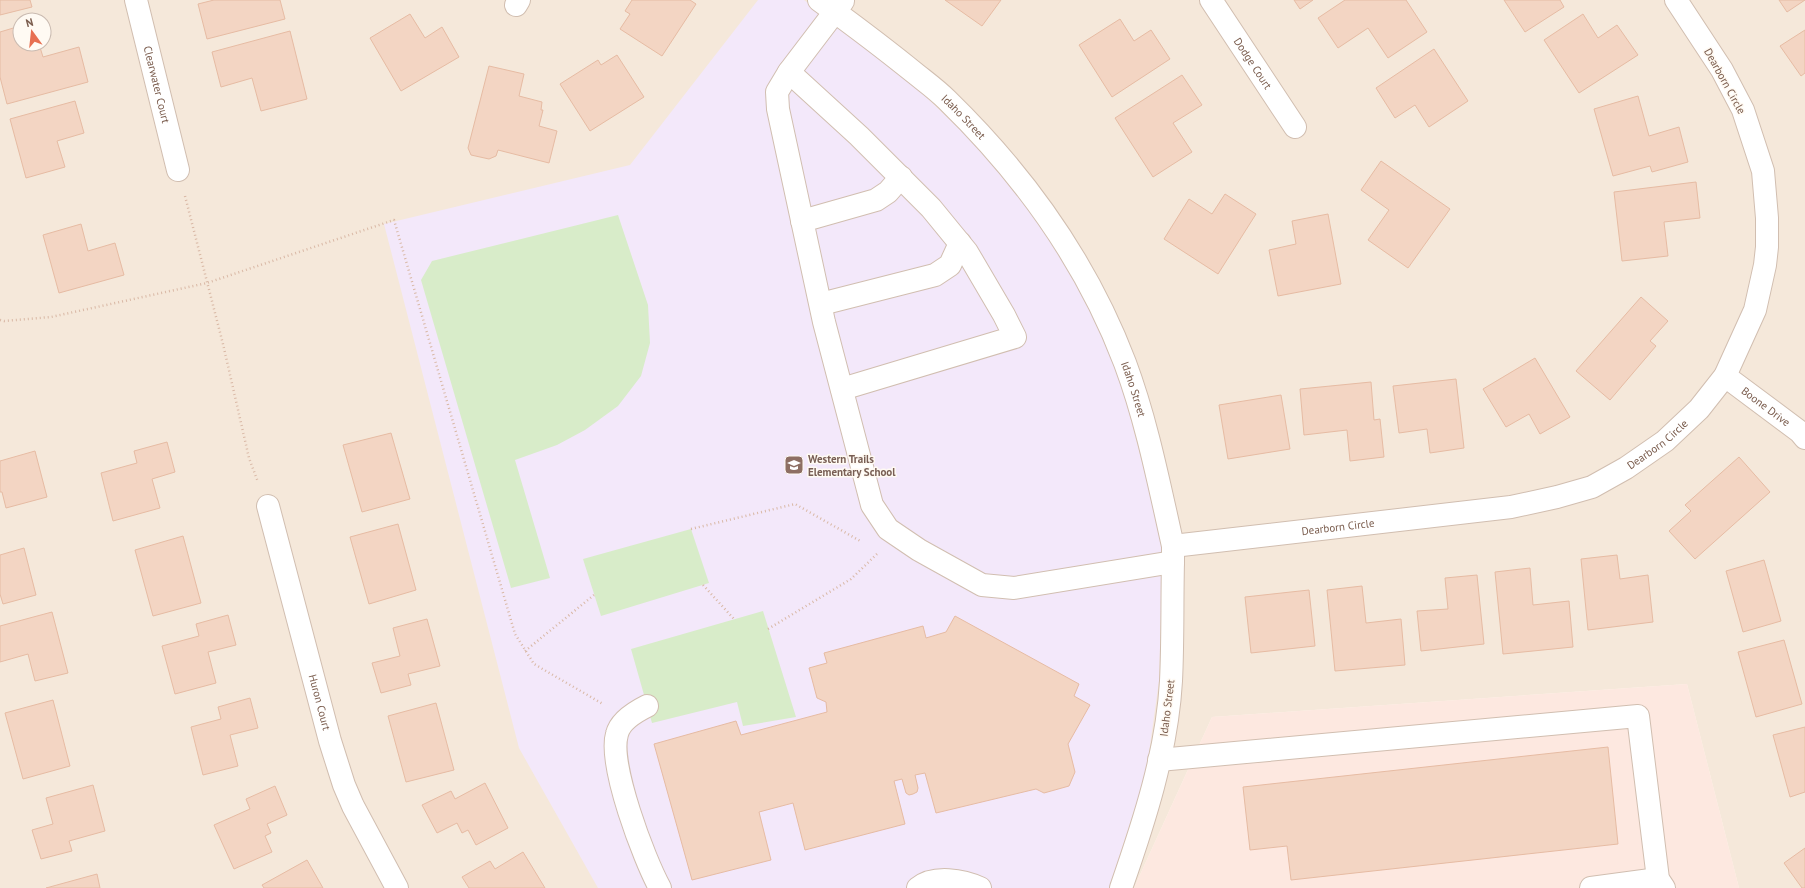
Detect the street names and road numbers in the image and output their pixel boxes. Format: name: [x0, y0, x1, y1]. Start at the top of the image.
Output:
street label: Dodge Court: [1231, 35, 1275, 92]
street label: Clearwater Court: [141, 44, 173, 125]
street label: Dearborn Circle: [1701, 46, 1749, 117]
street label: Idaho Street: [938, 91, 989, 143]
street label: Idaho Street: [1118, 359, 1149, 419]
street label: Boone Drive: [1739, 384, 1793, 430]
street label: Dearborn Circle: [1624, 416, 1691, 472]
street label: Dearborn Circle: [1301, 516, 1376, 538]
street label: Huron Court: [306, 673, 334, 732]
street label: Idaho Street: [1157, 678, 1177, 737]

